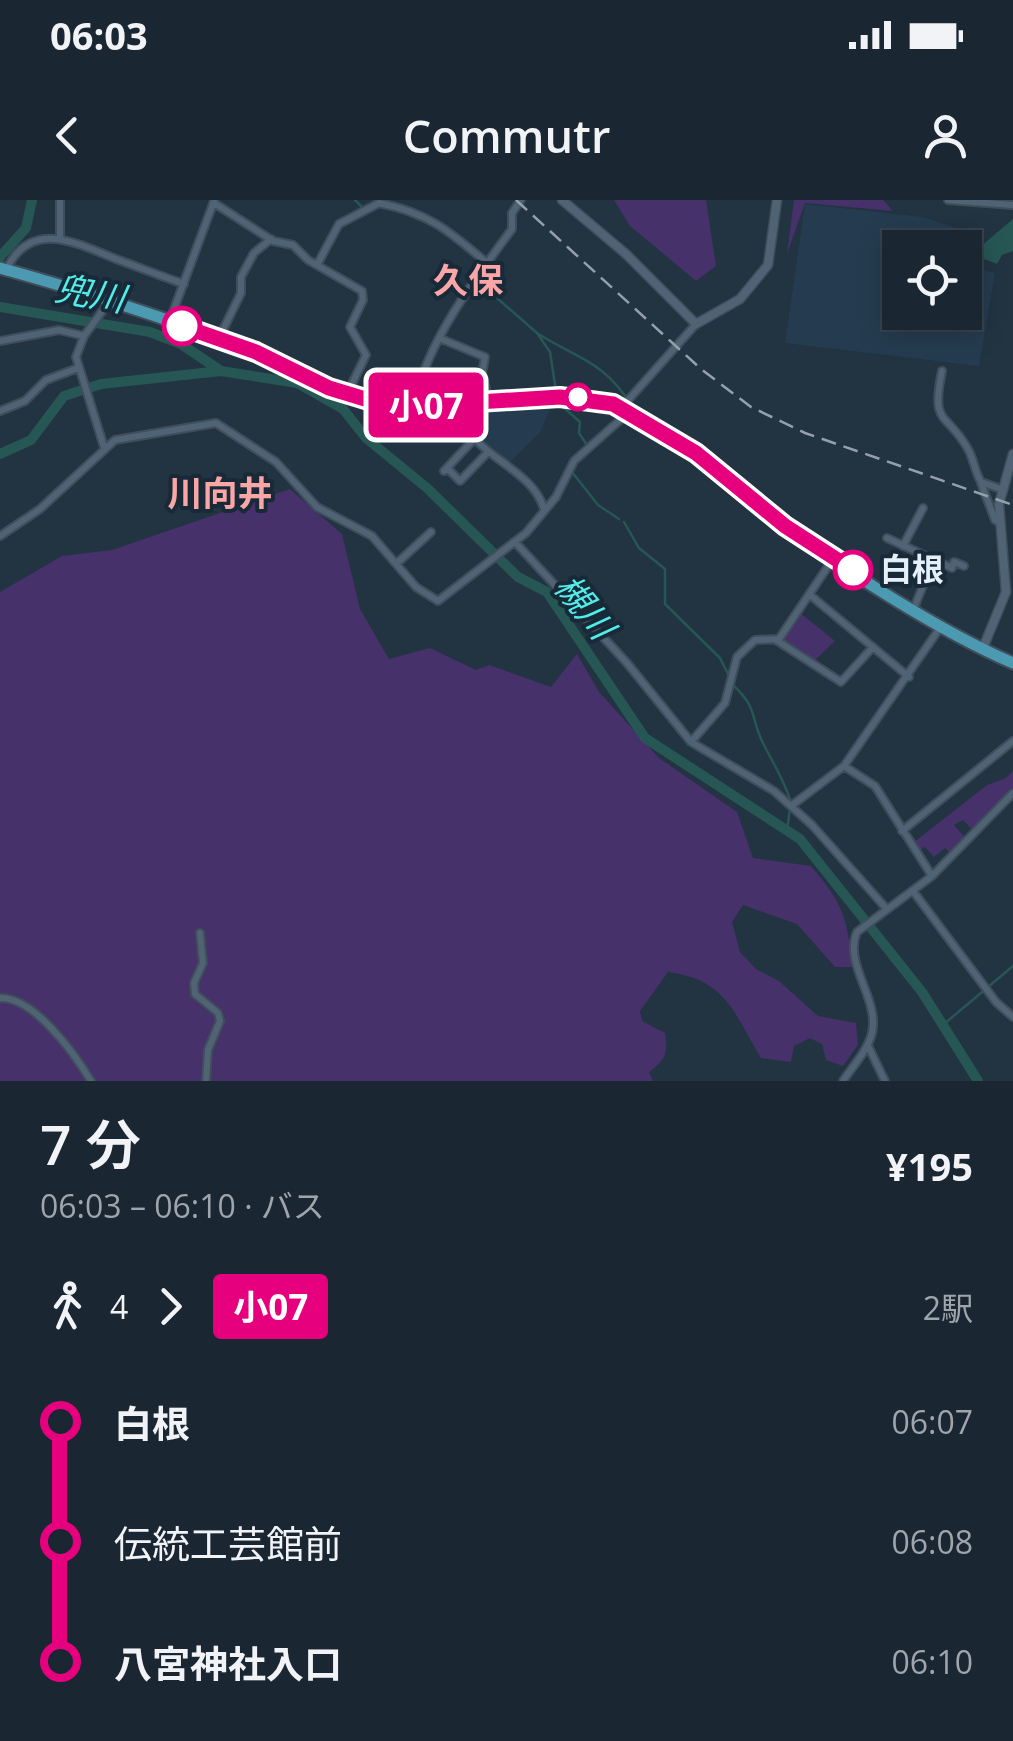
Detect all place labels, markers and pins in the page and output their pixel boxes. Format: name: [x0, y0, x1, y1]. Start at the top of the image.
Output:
unlabelled marker: [163, 307, 201, 345]
unlabelled marker: [565, 384, 591, 410]
place label: 白根: [880, 547, 944, 590]
marker: 白根: [834, 551, 872, 589]

